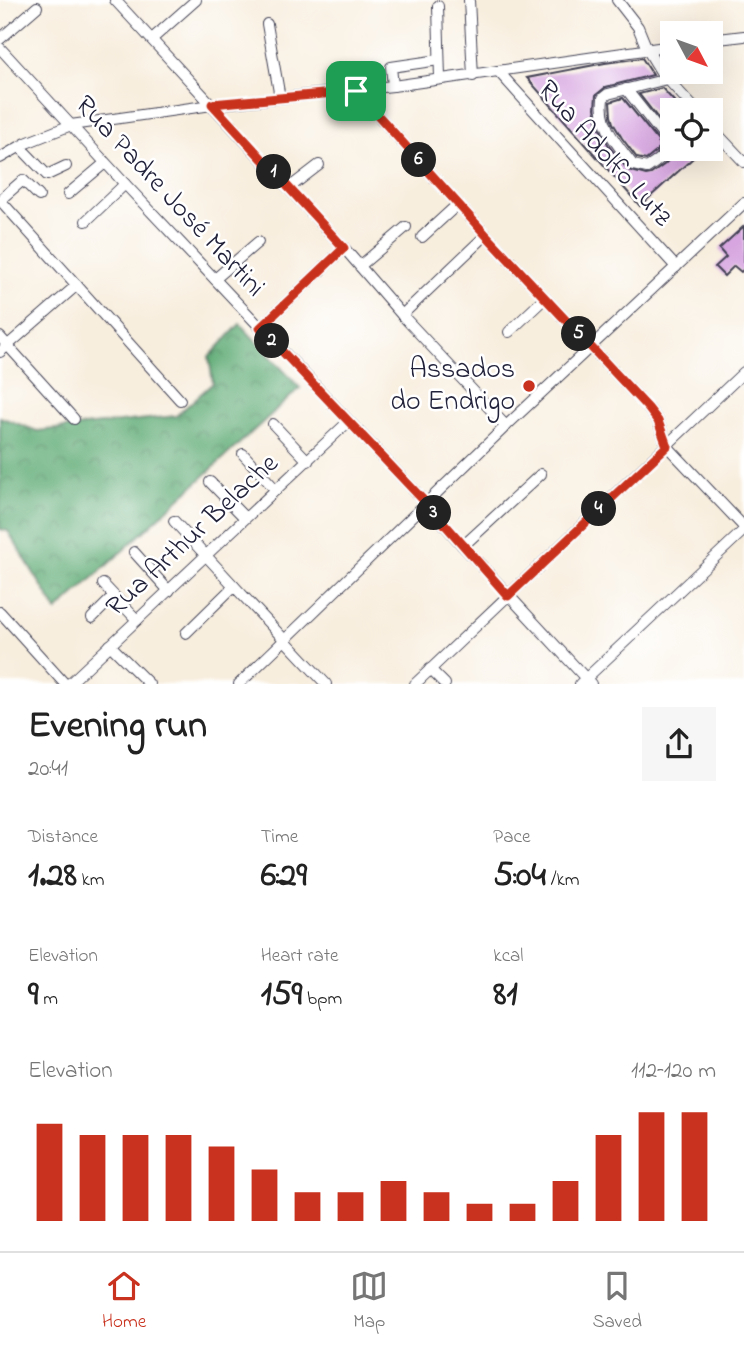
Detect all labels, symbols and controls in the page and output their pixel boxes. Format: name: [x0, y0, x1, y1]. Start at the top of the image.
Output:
north arrow: [660, 21, 723, 84]
map controls: [660, 21, 723, 161]
pin: [326, 61, 386, 121]
street label: Rua Adolfo Lutz: [527, 71, 681, 237]
icon: arrive: [337, 72, 375, 110]
street label: Rua Padre José Martini: [64, 87, 274, 307]
button: locate: [660, 98, 723, 161]
pin: 6: [402, 142, 436, 178]
text: 6: [414, 146, 423, 173]
pin: 1: [256, 154, 292, 190]
text: 1: [270, 158, 277, 185]
pin: 5: [562, 316, 596, 352]
text: 5: [573, 320, 584, 347]
pin: 2: [254, 324, 290, 358]
text: 2: [267, 327, 276, 354]
place label: Assados do Endrigo: [390, 350, 515, 423]
marker: Assados do Endrigo: [521, 378, 537, 394]
street label: Rua Arthur Belache: [97, 445, 289, 627]
pin: 4: [582, 491, 616, 526]
text: 4: [595, 495, 602, 522]
pin: 3: [416, 496, 452, 530]
text: 3: [430, 499, 437, 526]
text: Evening run: [28, 699, 207, 755]
button: share: [642, 707, 716, 781]
text: 20:41: [28, 753, 68, 786]
text: Distance: [28, 824, 98, 851]
text: Time: [261, 824, 298, 851]
text: Pace: [493, 824, 530, 851]
text: 1.28: [28, 851, 77, 902]
text: 6:29: [261, 851, 307, 902]
text: 5:04: [493, 851, 546, 902]
text: km: [77, 867, 105, 894]
text: /km: [546, 867, 580, 894]
text: Elevation: [28, 943, 98, 970]
text: Heart rate: [261, 943, 339, 970]
text: kcal: [493, 943, 524, 970]
text: 9: [28, 970, 39, 1021]
text: 159: [261, 970, 302, 1021]
text: 81: [493, 970, 518, 1021]
text: m: [39, 986, 58, 1013]
text: bpm: [302, 986, 342, 1013]
text: Elevation: [28, 1055, 113, 1088]
text: 112–120 m: [631, 1055, 716, 1088]
tab: Home: [102, 1267, 146, 1336]
tab: Map: [350, 1267, 388, 1336]
tab: Saved: [592, 1267, 642, 1336]

